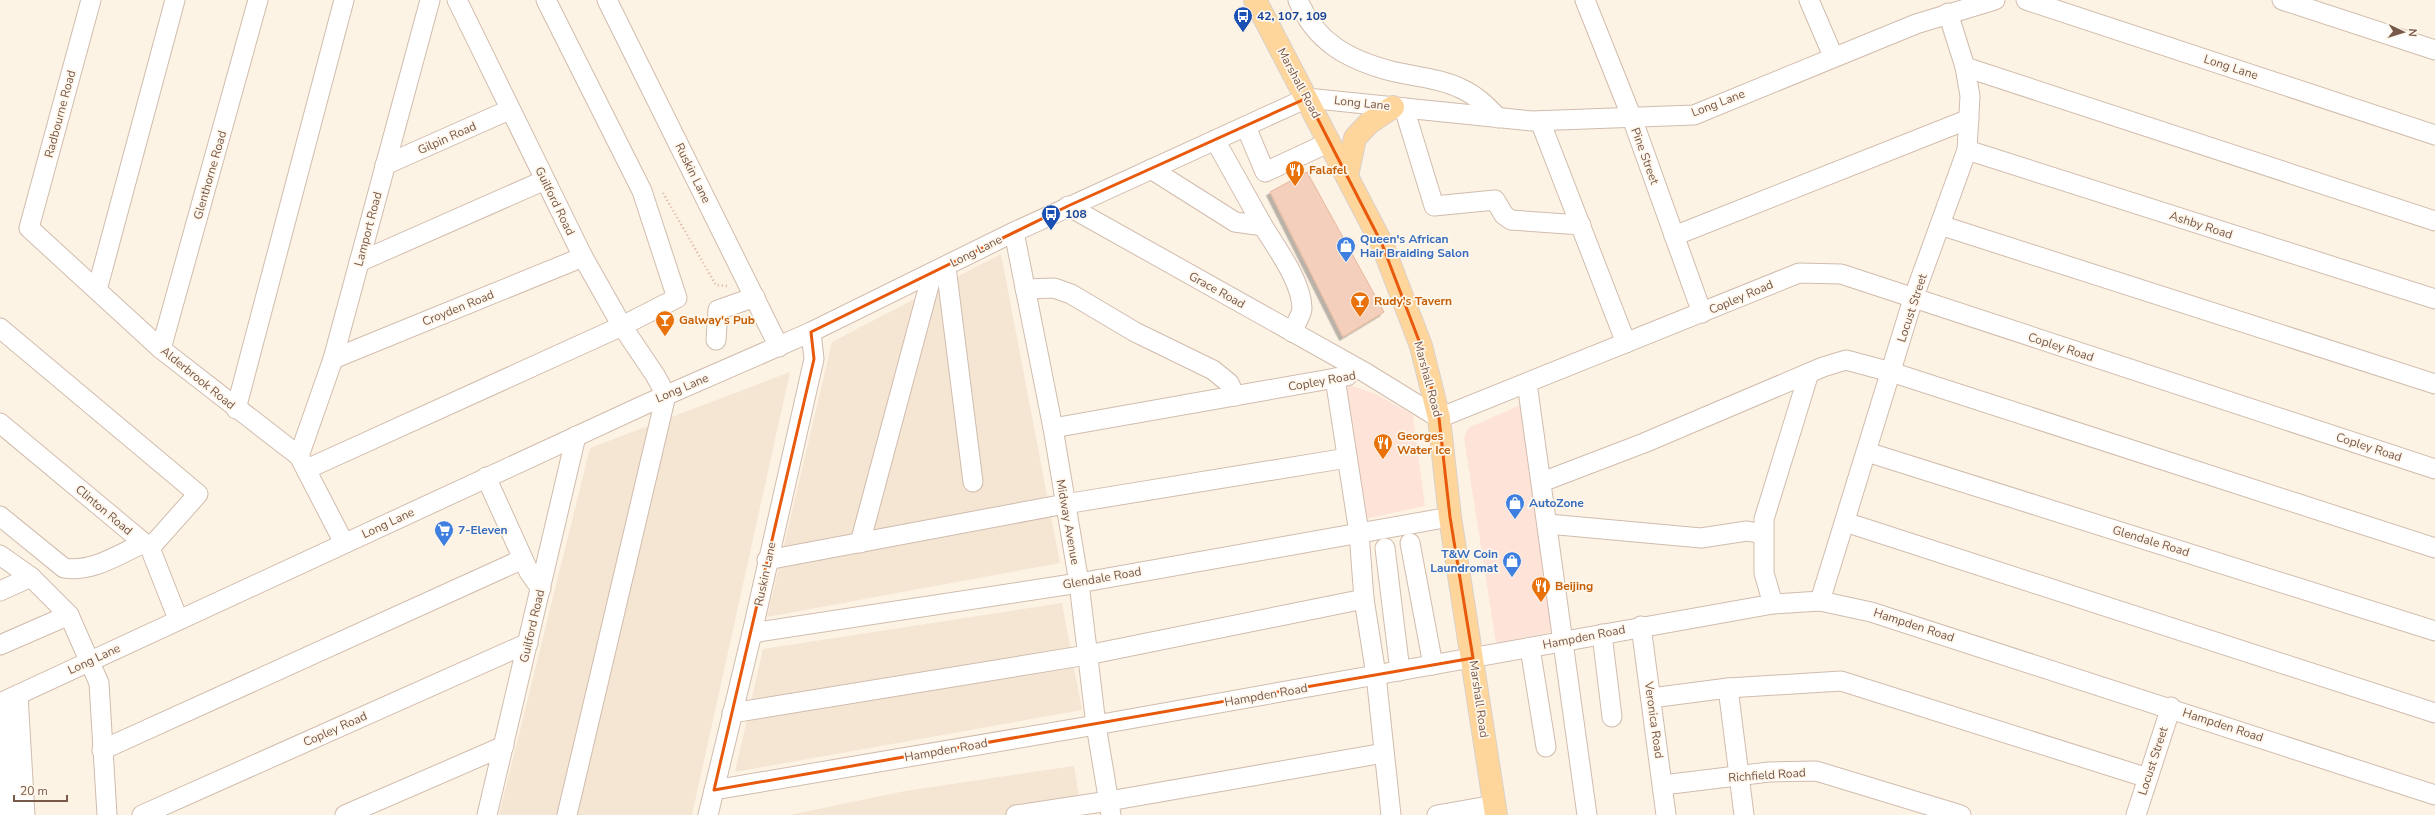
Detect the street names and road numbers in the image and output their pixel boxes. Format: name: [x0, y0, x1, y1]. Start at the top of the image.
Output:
street label: Marshall Road: [1274, 45, 1324, 121]
street label: Long Lane: [2202, 51, 2260, 83]
street label: Radbourne Road: [41, 68, 79, 160]
street label: Long Lane: [1689, 85, 1747, 121]
street label: Long Lane: [1333, 92, 1391, 114]
street label: Gilpin Road: [415, 118, 479, 158]
street label: Pine Street: [1627, 125, 1663, 187]
street label: Glenthorne Road: [190, 129, 230, 221]
street label: Ruskin Lane: [671, 140, 715, 206]
street label: Guilford Road: [531, 164, 579, 238]
street label: Lamport Road: [350, 190, 386, 268]
street label: Ashby Road: [2167, 207, 2235, 243]
street label: Long Lane: [947, 231, 1005, 271]
street label: Grace Road: [1186, 268, 1248, 312]
street label: Locust Street: [1893, 271, 1931, 344]
street label: Copley Road: [1706, 276, 1776, 318]
street label: Croyden Road: [420, 286, 496, 330]
street label: Copley Road: [2026, 329, 2096, 365]
street label: Marshall Road: [1410, 339, 1446, 419]
street label: Alderbrook Road: [157, 343, 239, 413]
street label: Copley Road: [1287, 367, 1357, 395]
street label: Long Lane: [653, 370, 711, 406]
street label: Copley Road: [2334, 429, 2404, 465]
street label: Midway Avenue: [1053, 478, 1083, 566]
street label: Clinton Road: [72, 481, 136, 539]
street label: Long Lane: [359, 504, 417, 542]
street label: Glendale Road: [2111, 522, 2191, 560]
street label: Ruskin Lane: [750, 540, 780, 608]
street label: Glendale Road: [1061, 563, 1143, 593]
street label: Guilford Road: [516, 588, 548, 664]
street label: Hampden Road: [1872, 604, 1956, 646]
street label: Hampden Road: [1541, 621, 1627, 653]
street label: Long Lane: [65, 640, 123, 678]
street label: Marshall Road: [1466, 659, 1492, 739]
street label: Hampden Road: [1223, 680, 1309, 710]
street label: Veronica Road: [1641, 680, 1667, 759]
street label: Hampden Road: [2181, 704, 2265, 746]
street label: Copley Road: [301, 708, 369, 750]
street label: Locust Street: [2134, 724, 2172, 797]
street label: Hampden Road: [903, 735, 989, 765]
street label: Richfield Road: [1728, 764, 1806, 786]

